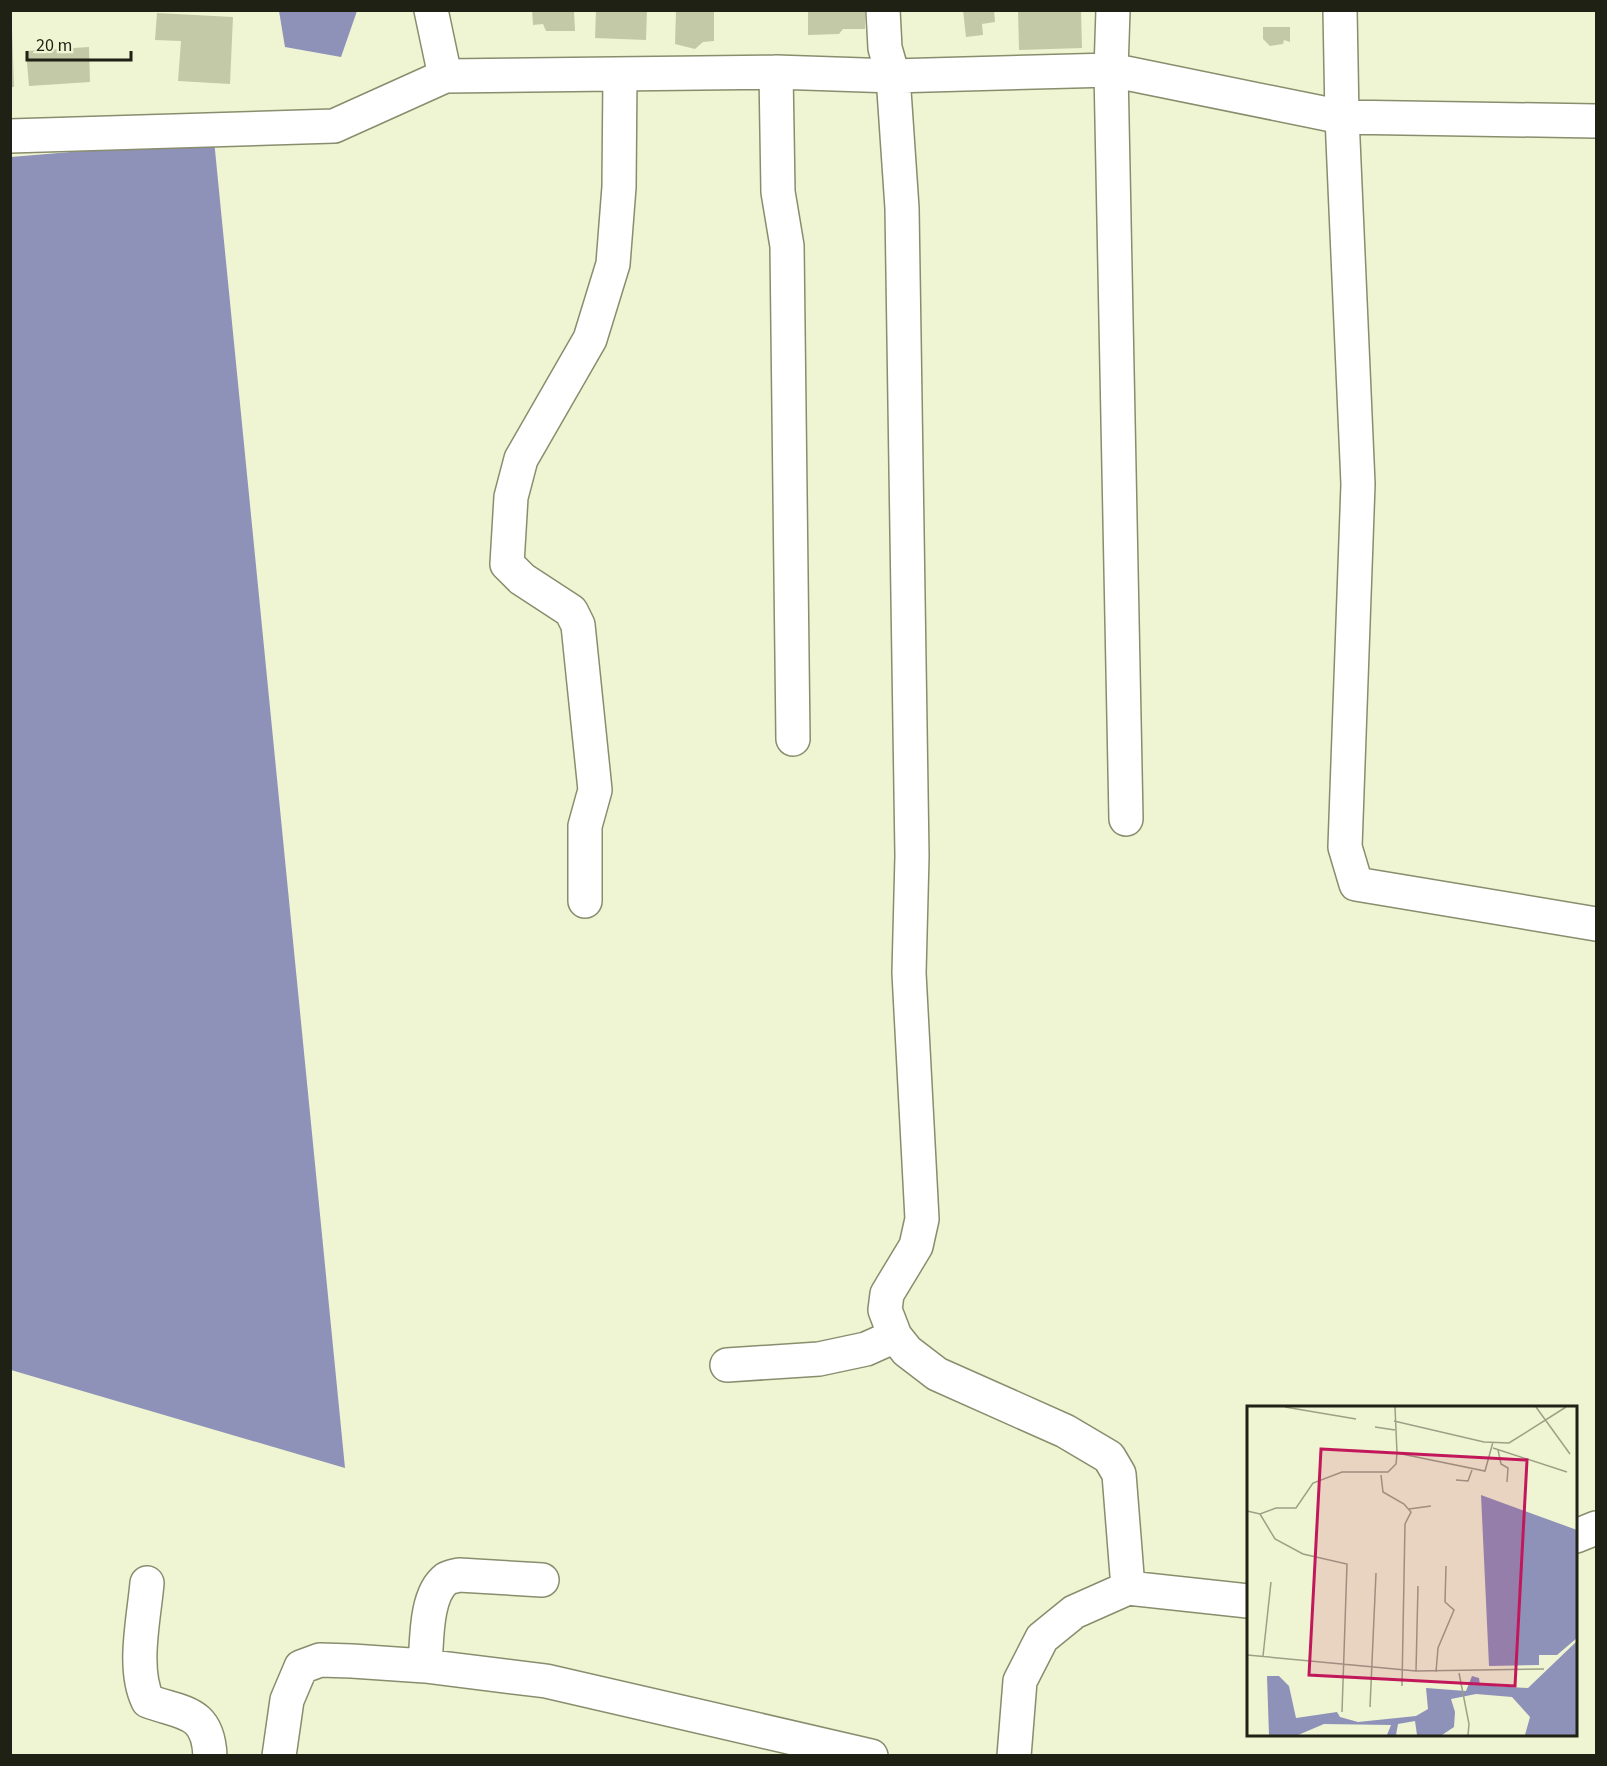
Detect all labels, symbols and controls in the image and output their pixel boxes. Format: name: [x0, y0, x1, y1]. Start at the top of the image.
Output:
scale bar: [27, 24, 130, 62]
text: 20 m: [36, 33, 72, 58]
inset map: [1247, 1406, 1577, 1736]

